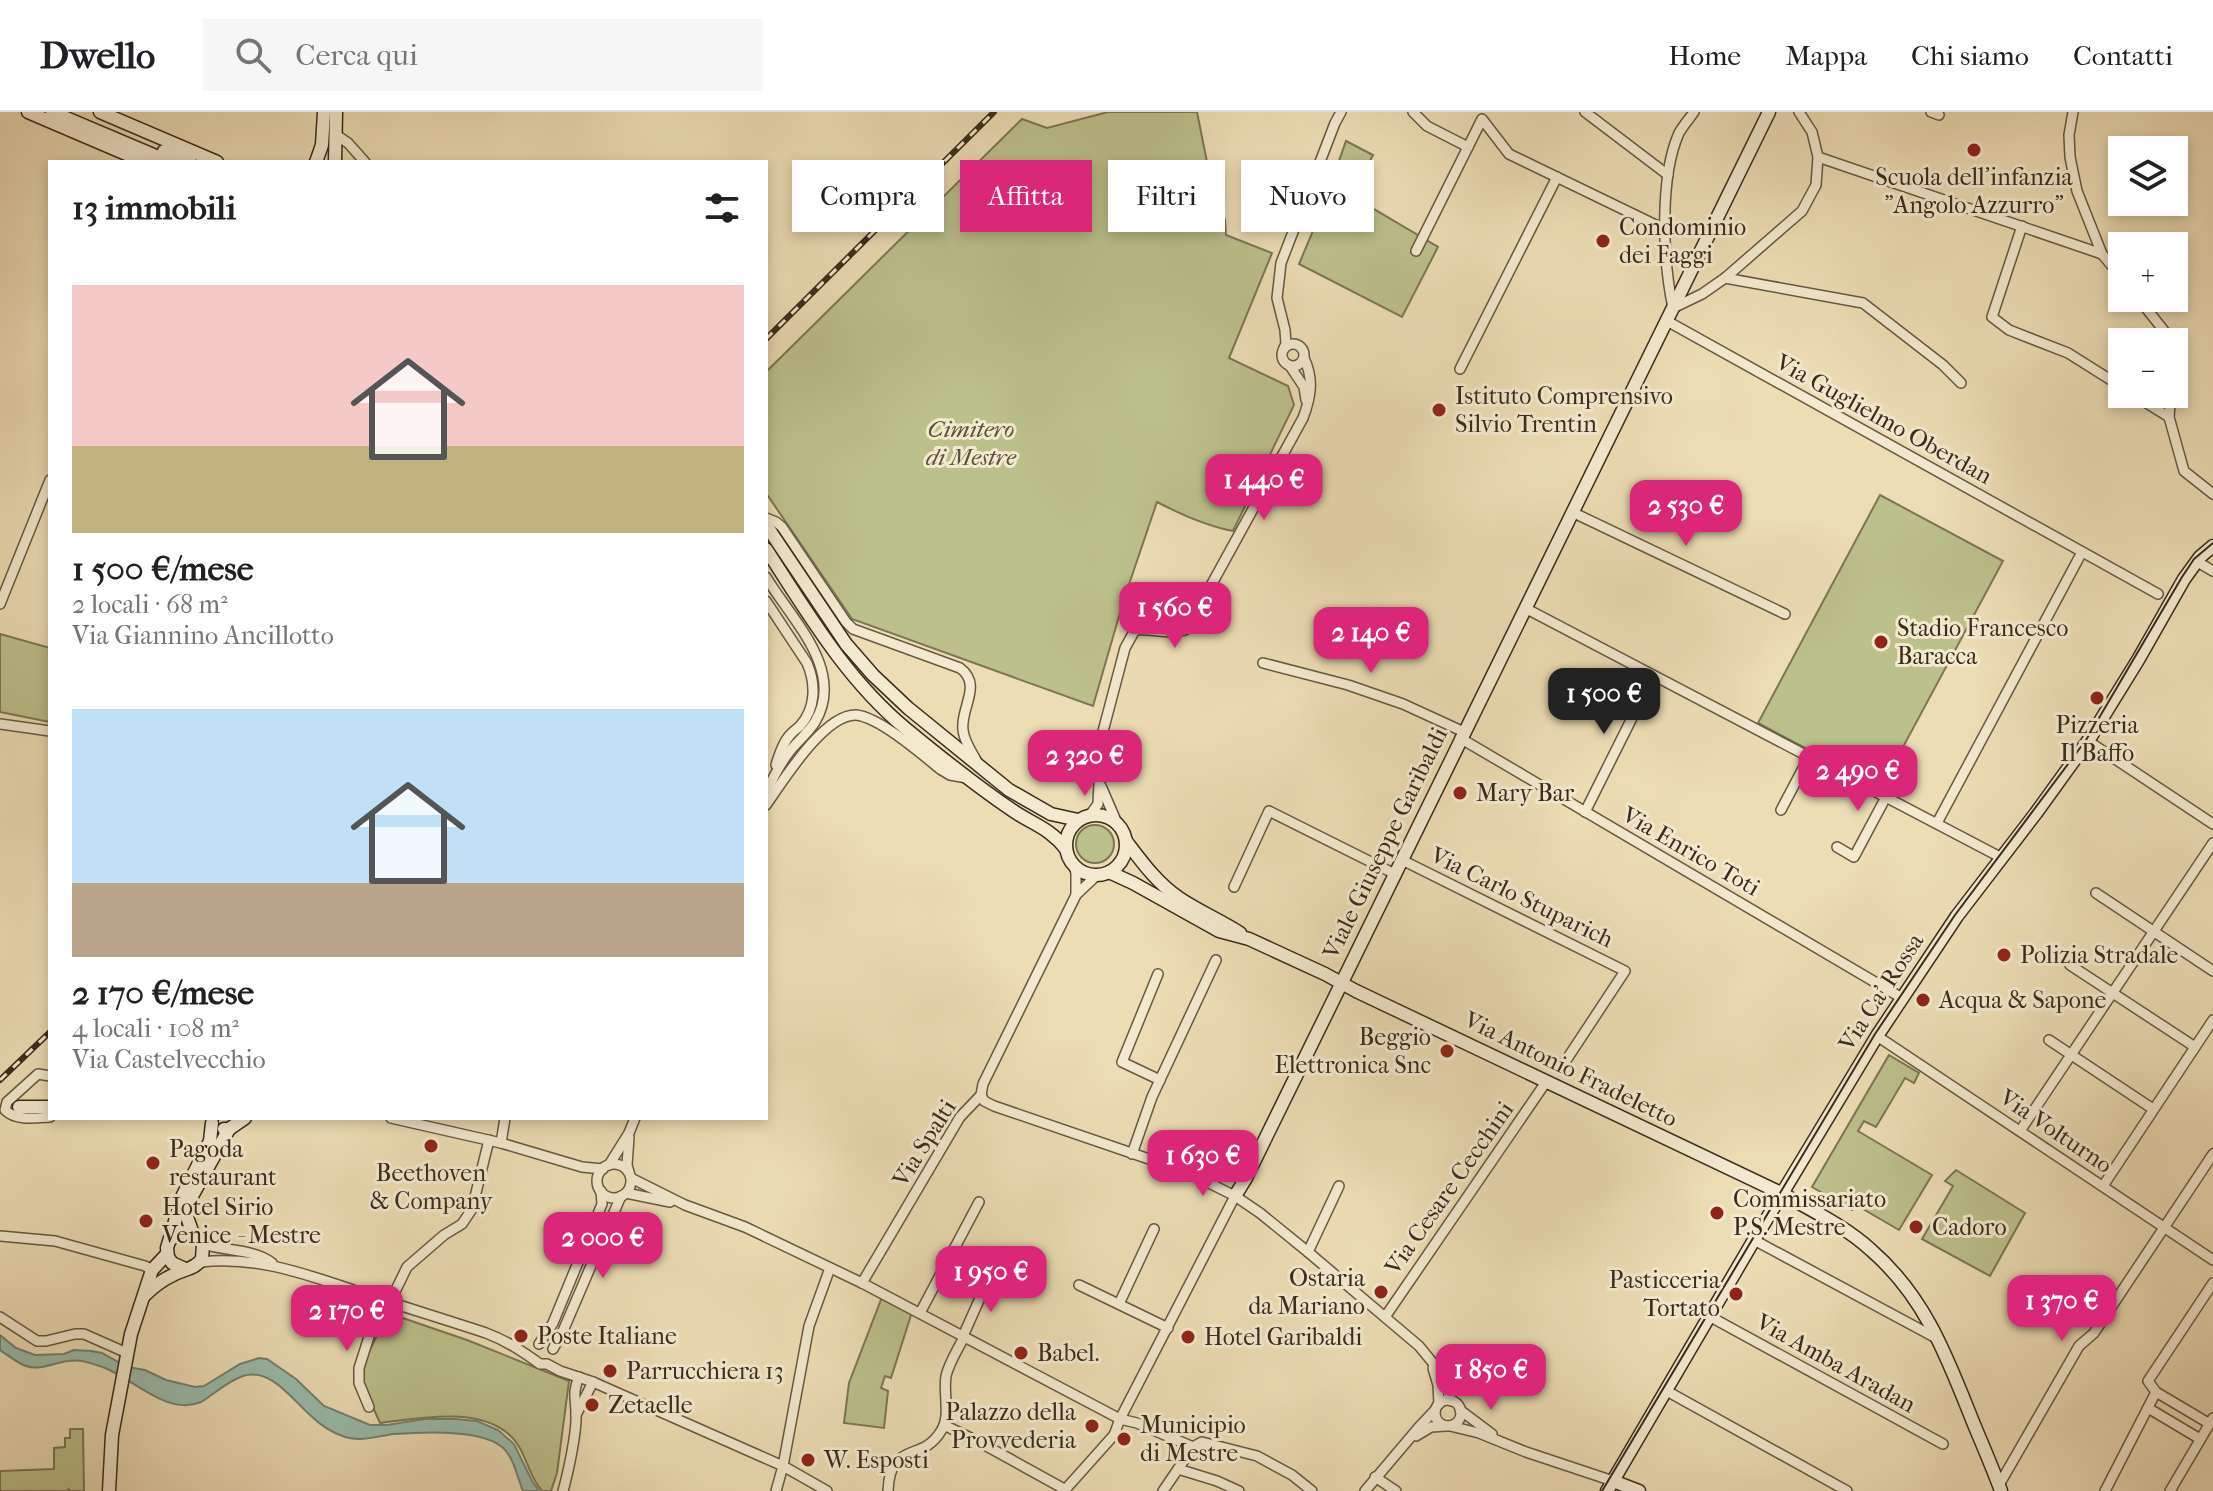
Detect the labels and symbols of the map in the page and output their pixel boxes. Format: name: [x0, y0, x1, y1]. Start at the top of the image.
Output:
marker: Scuola dell'infanzia "Angolo Azzurro": [1965, 141, 1983, 159]
place label: Scuola dell'infanzia "Angolo Azzurro": [1875, 163, 2074, 219]
place label: Condominio dei Faggi: [1619, 213, 1746, 269]
marker: Condominio dei Faggi: [1594, 232, 1612, 250]
street label: Via Guglielmo Oberdan: [1770, 347, 1997, 490]
place label: Istituto Comprensivo Silvio Trentin: [1455, 382, 1673, 438]
marker: Istituto Comprensivo Silvio Trentin: [1430, 401, 1448, 419]
park label: Cimitero di Mestre: [926, 415, 1017, 471]
pin: 1 440 €: [1190, 454, 1338, 522]
pin: 2 530 €: [1612, 480, 1760, 548]
pin: 1 560 €: [1101, 582, 1249, 650]
pin: 2 140 €: [1297, 607, 1445, 675]
place label: Stadio Francesco Baracca: [1897, 614, 2068, 670]
marker: Stadio Francesco Baracca: [1872, 633, 1890, 651]
pin: 1 500 €: [1530, 668, 1678, 736]
marker: Pizzeria Il Baffo: [2088, 689, 2106, 707]
place label: Pizzeria Il Baffo: [2055, 711, 2139, 767]
street label: Viale Giuseppe Garibaldi: [1316, 723, 1453, 964]
pin: 2 320 €: [1011, 730, 1159, 798]
pin: 2 490 €: [1784, 745, 1932, 813]
place label: Mary Bar: [1476, 779, 1575, 807]
marker: Mary Bar: [1451, 784, 1469, 802]
street label: Via Enrico Toti: [1616, 800, 1765, 902]
street label: Via Carlo Stuparich: [1425, 840, 1618, 954]
street label: Via Ca' Rossa: [1832, 927, 1930, 1057]
place label: Polizia Stradale: [2020, 941, 2178, 969]
marker: Polizia Stradale: [1995, 946, 2013, 964]
place label: Acqua & Sapone: [1938, 986, 2107, 1014]
marker: Acqua & Sapone: [1914, 991, 1932, 1009]
street label: Via Antonio Fradeletto: [1459, 1005, 1682, 1133]
place label: Beggio Elettronica Snc: [1274, 1023, 1431, 1079]
marker: Beggio Elettronica Snc: [1438, 1042, 1456, 1060]
street label: Via Volturno: [1993, 1083, 2118, 1179]
street label: Via Spalti: [886, 1094, 962, 1193]
street label: Via Cesare Cecchini: [1378, 1096, 1519, 1281]
pin: 1 630 €: [1129, 1130, 1277, 1198]
place label: Pagoda restaurant: [169, 1135, 277, 1191]
marker: Beethoven & Company: [422, 1137, 440, 1155]
marker: Pagoda restaurant: [144, 1154, 162, 1172]
place label: Beethoven & Company: [369, 1159, 494, 1215]
place label: Commissariato P.S. Mestre: [1733, 1185, 1886, 1241]
place label: Hotel Sirio Venice - Mestre: [161, 1193, 321, 1249]
marker: Commissariato P.S. Mestre: [1708, 1204, 1726, 1222]
marker: Hotel Sirio Venice - Mestre: [137, 1212, 155, 1230]
pin: 2 000 €: [529, 1212, 677, 1280]
place label: Cadoro: [1932, 1213, 2007, 1241]
marker: Cadoro: [1907, 1218, 1925, 1236]
pin: 1 950 €: [917, 1246, 1065, 1314]
place label: Ostaria da Mariano: [1248, 1264, 1366, 1320]
place label: Pasticceria Tortato: [1609, 1266, 1721, 1322]
pin: 1 370 €: [1988, 1275, 2136, 1343]
marker: Ostaria da Mariano: [1372, 1283, 1390, 1301]
pin: 2 170 €: [273, 1285, 421, 1353]
marker: Pasticceria Tortato: [1727, 1285, 1745, 1303]
street label: Via Amba Aradan: [1750, 1307, 1921, 1418]
place label: Poste Italiane: [537, 1322, 677, 1350]
place label: Hotel Garibaldi: [1204, 1323, 1362, 1351]
marker: Poste Italiane: [512, 1327, 530, 1345]
marker: Hotel Garibaldi: [1179, 1328, 1197, 1346]
place label: Babel.: [1037, 1339, 1099, 1367]
marker: Babel.: [1012, 1344, 1030, 1362]
pin: 1 850 €: [1417, 1344, 1565, 1412]
place label: Parrucchiera 13: [626, 1357, 784, 1385]
marker: Parrucchiera 13: [601, 1362, 619, 1380]
place label: Zetaelle: [608, 1391, 693, 1419]
marker: Zetaelle: [583, 1396, 601, 1414]
place label: Palazzo della Provvederia: [945, 1398, 1077, 1454]
place label: Municipio di Mestre: [1140, 1411, 1246, 1467]
marker: Palazzo della Provvederia: [1083, 1417, 1101, 1435]
marker: Municipio di Mestre: [1115, 1430, 1133, 1448]
place label: W. Esposti: [823, 1446, 929, 1474]
marker: W. Esposti: [799, 1451, 817, 1469]

